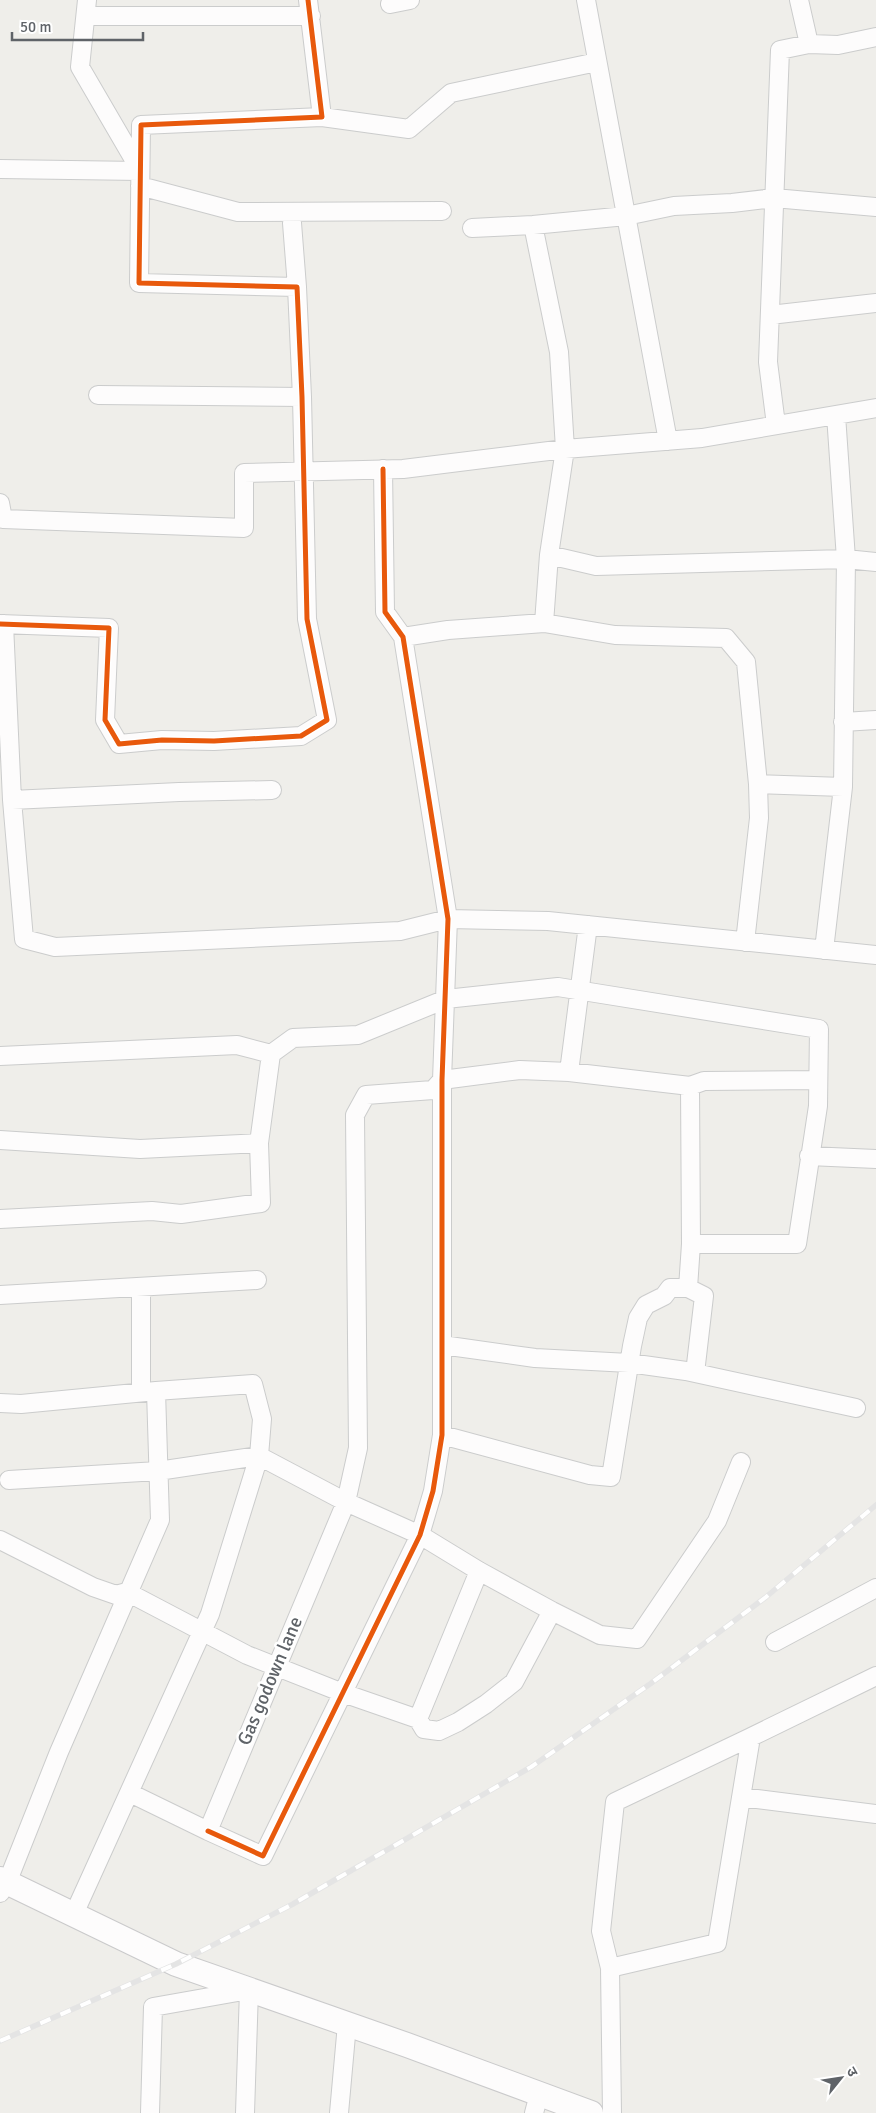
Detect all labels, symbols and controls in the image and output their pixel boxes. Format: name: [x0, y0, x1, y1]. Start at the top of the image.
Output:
scale bar: [12, 10, 144, 42]
text: 50 m: [20, 18, 51, 36]
street label: Gas godown lane: [232, 1613, 308, 1749]
north arrow: [816, 2053, 866, 2103]
text: उ: [842, 2064, 862, 2080]

